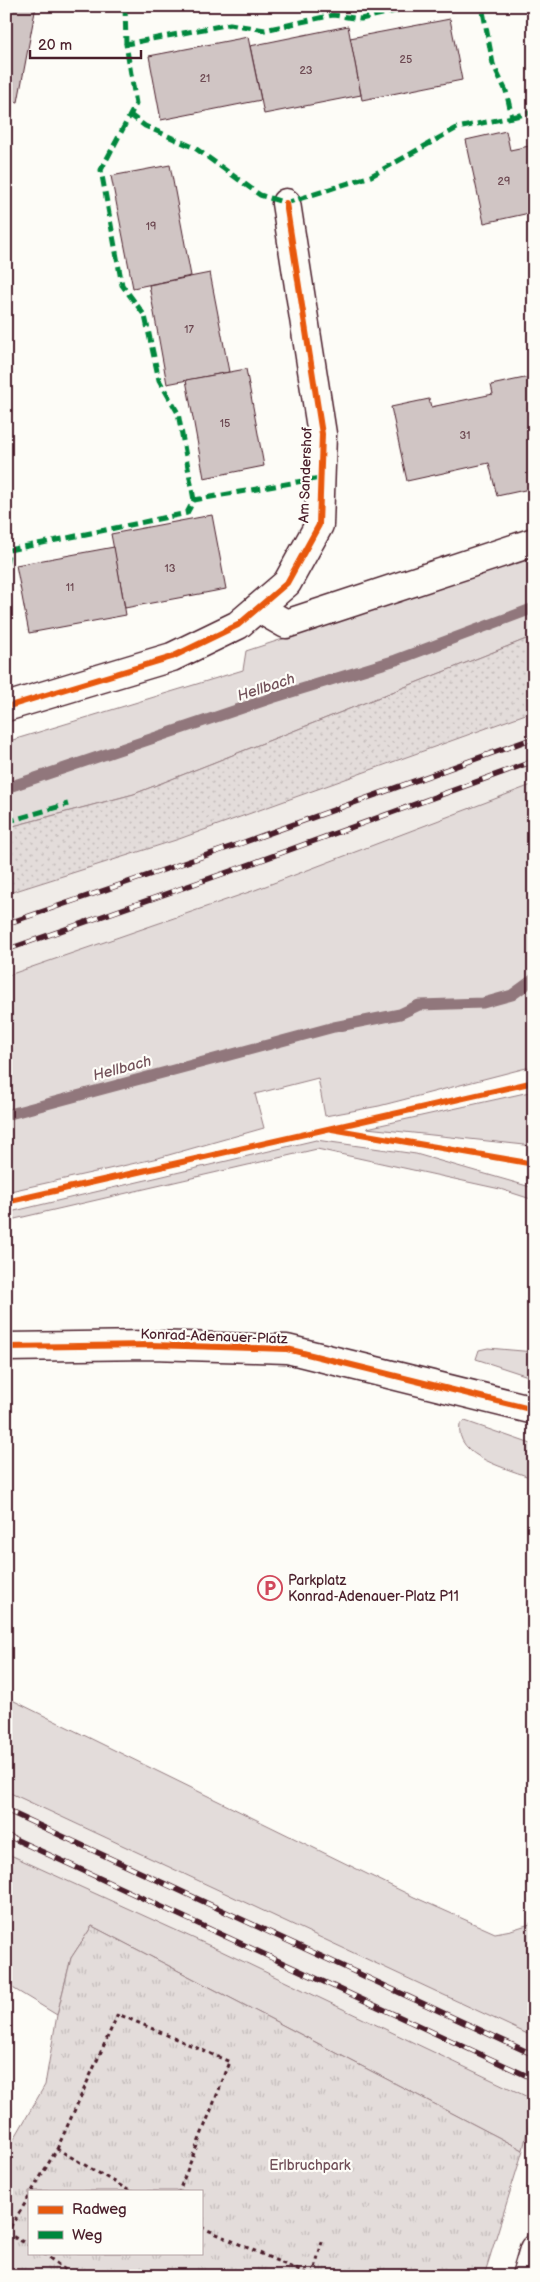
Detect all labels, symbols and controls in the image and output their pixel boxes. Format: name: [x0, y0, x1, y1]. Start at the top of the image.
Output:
scale bar: [30, 28, 141, 60]
text: 20 m: [38, 36, 72, 55]
house number: 25: [400, 53, 412, 66]
house number: 23: [299, 64, 313, 77]
house number: 21: [200, 72, 210, 85]
house number: 29: [498, 175, 510, 188]
house number: 19: [146, 220, 156, 233]
house number: 17: [184, 323, 194, 336]
house number: 15: [220, 417, 230, 430]
street label: Am Sandershof: [295, 426, 316, 523]
house number: 31: [459, 429, 471, 442]
house number: 13: [164, 562, 176, 575]
house number: 11: [66, 581, 74, 594]
water label: Hellbach: [235, 669, 297, 706]
water label: Hellbach: [91, 1052, 153, 1085]
street label: Konrad-Adenauer-Platz: [140, 1325, 288, 1348]
place label: Parkplatz Konrad-Adenauer-Platz P11: [288, 1572, 459, 1605]
parking icon: Parkplatz Konrad-Adenauer-Platz P11: [257, 1575, 283, 1601]
park label: Erlbruchpark: [269, 2157, 351, 2174]
legend: [28, 2190, 202, 2254]
text: Radweg: [72, 2200, 127, 2219]
text: Weg: [72, 2226, 102, 2245]

